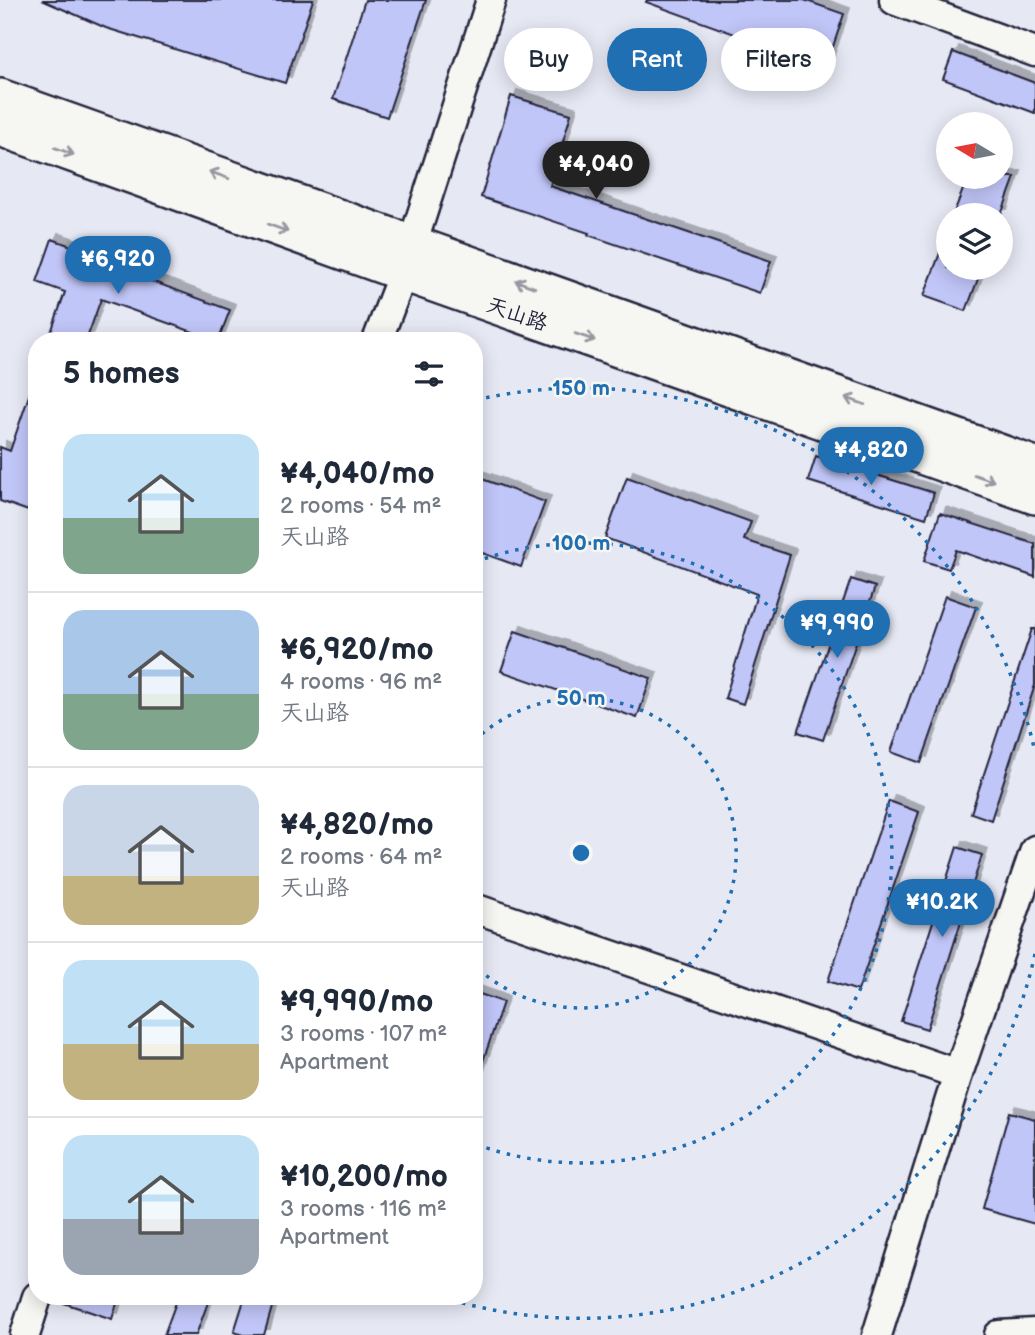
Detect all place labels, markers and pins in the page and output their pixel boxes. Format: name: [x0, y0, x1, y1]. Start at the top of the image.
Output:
pin: ¥4,040: [539, 142, 653, 201]
pin: ¥6,920: [61, 236, 175, 296]
pin: ¥4,820: [814, 428, 928, 487]
pin: ¥9,990: [780, 600, 894, 660]
centre of rings: [569, 841, 593, 865]
pin: ¥10.2K: [885, 880, 999, 939]

